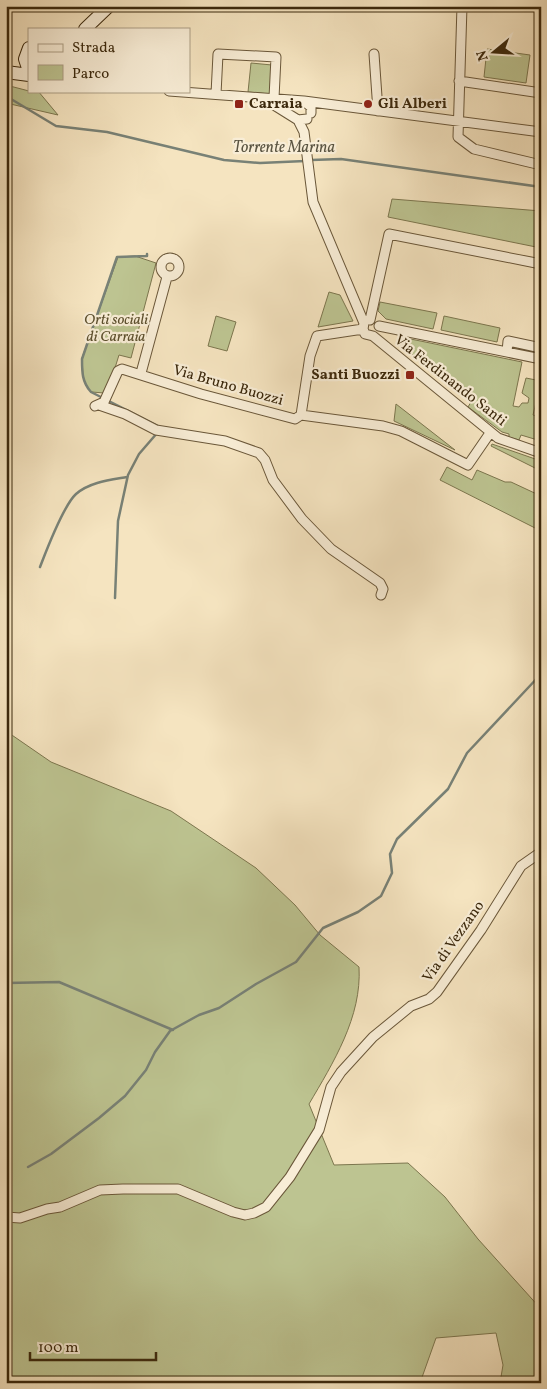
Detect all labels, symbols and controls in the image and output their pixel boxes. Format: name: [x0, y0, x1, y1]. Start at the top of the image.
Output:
legend: [28, 28, 190, 92]
north arrow: [470, 28, 520, 78]
text: Strada: [72, 38, 115, 59]
text: N: [472, 48, 494, 63]
text: Parco: [72, 64, 109, 85]
place label: Carraia: [249, 94, 303, 115]
place label: Gli Alberi: [378, 94, 447, 115]
marker: Carraia: [233, 98, 245, 110]
marker: Gli Alberi: [362, 98, 374, 110]
water label: Torrente Marina: [233, 137, 335, 159]
park label: Orti sociali di Carraia: [84, 310, 148, 348]
street label: Via Ferdinando Santi: [389, 330, 511, 432]
street label: Via Bruno Buozzi: [170, 360, 286, 412]
place label: Santi Buozzi: [311, 365, 400, 386]
marker: Santi Buozzi: [404, 369, 416, 381]
street label: Via di Vezzano: [418, 897, 490, 987]
scale bar: [30, 1329, 156, 1361]
text: 100 m: [38, 1338, 78, 1359]

